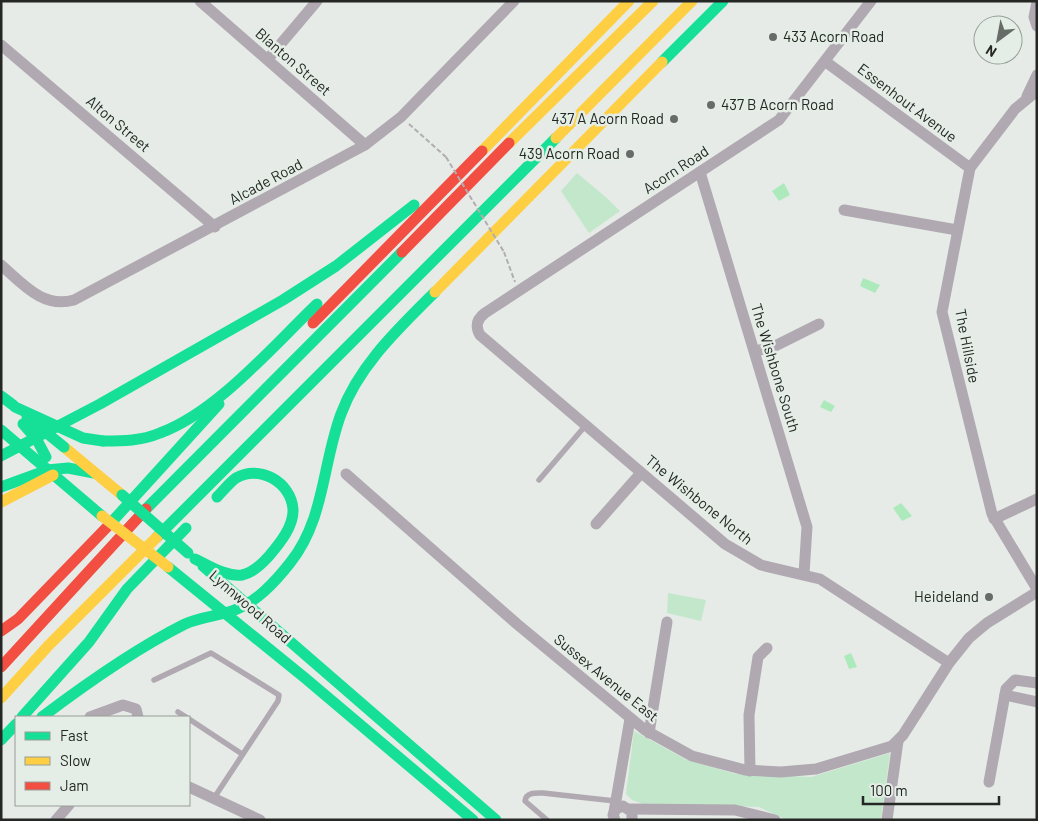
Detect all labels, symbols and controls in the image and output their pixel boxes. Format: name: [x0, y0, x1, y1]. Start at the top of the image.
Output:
north arrow: [973, 15, 1023, 65]
street label: Blanton Street: [252, 24, 335, 99]
place label: 433 Acorn Road: [783, 27, 884, 45]
marker: 433 Acorn Road: [767, 31, 779, 43]
text: N: [982, 42, 999, 61]
street label: Essenhout Avenue: [854, 59, 961, 145]
street label: Alton Street: [83, 91, 154, 155]
place label: 437 B Acorn Road: [721, 95, 834, 113]
marker: 437 B Acorn Road: [705, 99, 717, 111]
place label: 437 A Acorn Road: [551, 109, 664, 127]
marker: 437 A Acorn Road: [668, 113, 680, 125]
street label: Acorn Road: [639, 141, 712, 197]
place label: 439 Acorn Road: [519, 144, 620, 162]
marker: 439 Acorn Road: [624, 148, 636, 160]
street label: Alcade Road: [226, 154, 305, 208]
street label: The Wishbone South: [748, 301, 804, 434]
street label: The Hillside: [952, 307, 984, 384]
street label: The Wishbone North: [642, 451, 757, 548]
street label: Lynnwood Road: [206, 566, 295, 647]
place label: Heideland: [914, 587, 979, 605]
marker: Heideland: [983, 591, 995, 603]
street label: Sussex Avenue East: [551, 630, 662, 725]
legend: [15, 716, 190, 806]
text: Fast: [60, 726, 88, 744]
text: Slow: [60, 751, 91, 769]
scale bar: [863, 774, 999, 806]
text: Jam: [60, 776, 89, 794]
text: 100 m: [870, 781, 908, 799]

